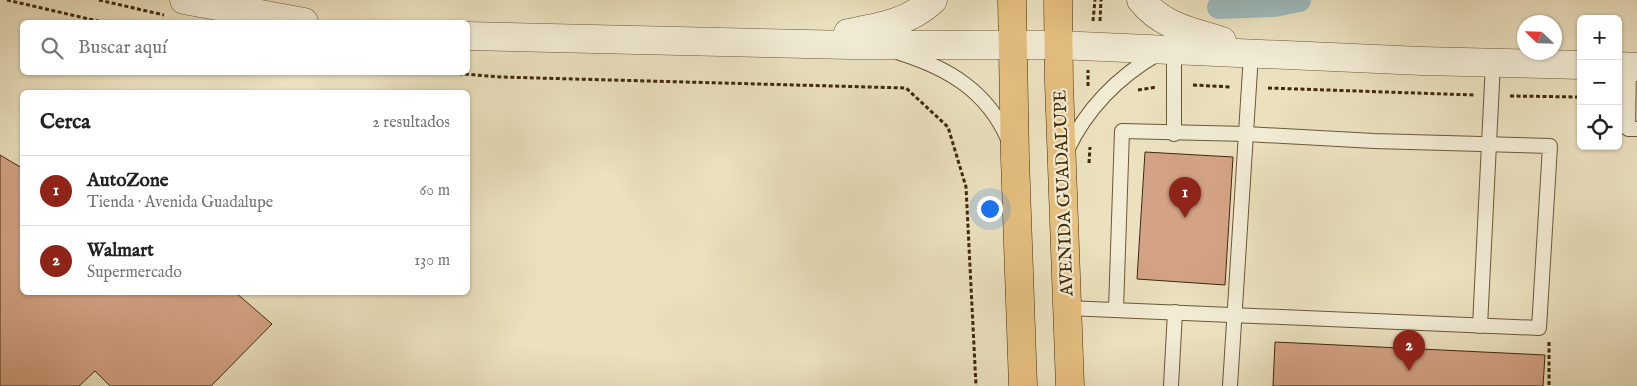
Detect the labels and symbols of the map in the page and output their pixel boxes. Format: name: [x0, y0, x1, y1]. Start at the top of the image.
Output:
north arrow: [1517, 15, 1562, 60]
street label: AVENIDA GUADALUPE: [1049, 89, 1080, 298]
pin: 1: [1169, 177, 1201, 218]
your location: [977, 196, 1003, 222]
pin: 2: [1393, 330, 1425, 371]

